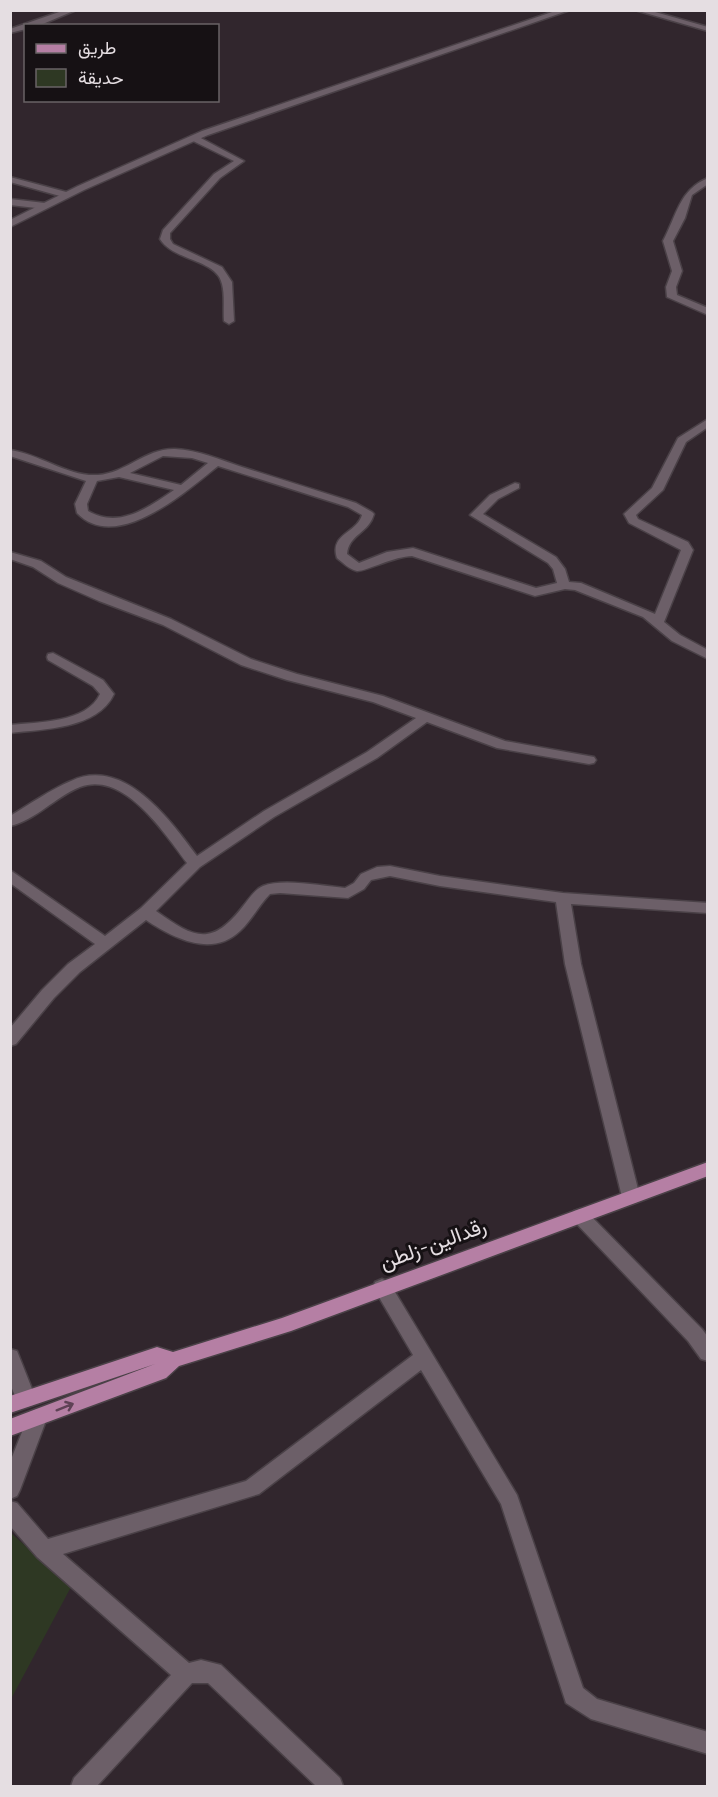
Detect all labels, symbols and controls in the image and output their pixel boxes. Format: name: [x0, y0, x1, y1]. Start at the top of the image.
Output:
legend: [24, 24, 219, 102]
text: طريق: [78, 37, 116, 59]
text: حديقة: [78, 67, 124, 89]
street label: رقدالين-زلطن: [376, 1213, 490, 1275]
one-way arrow: [55, 1401, 74, 1412]

